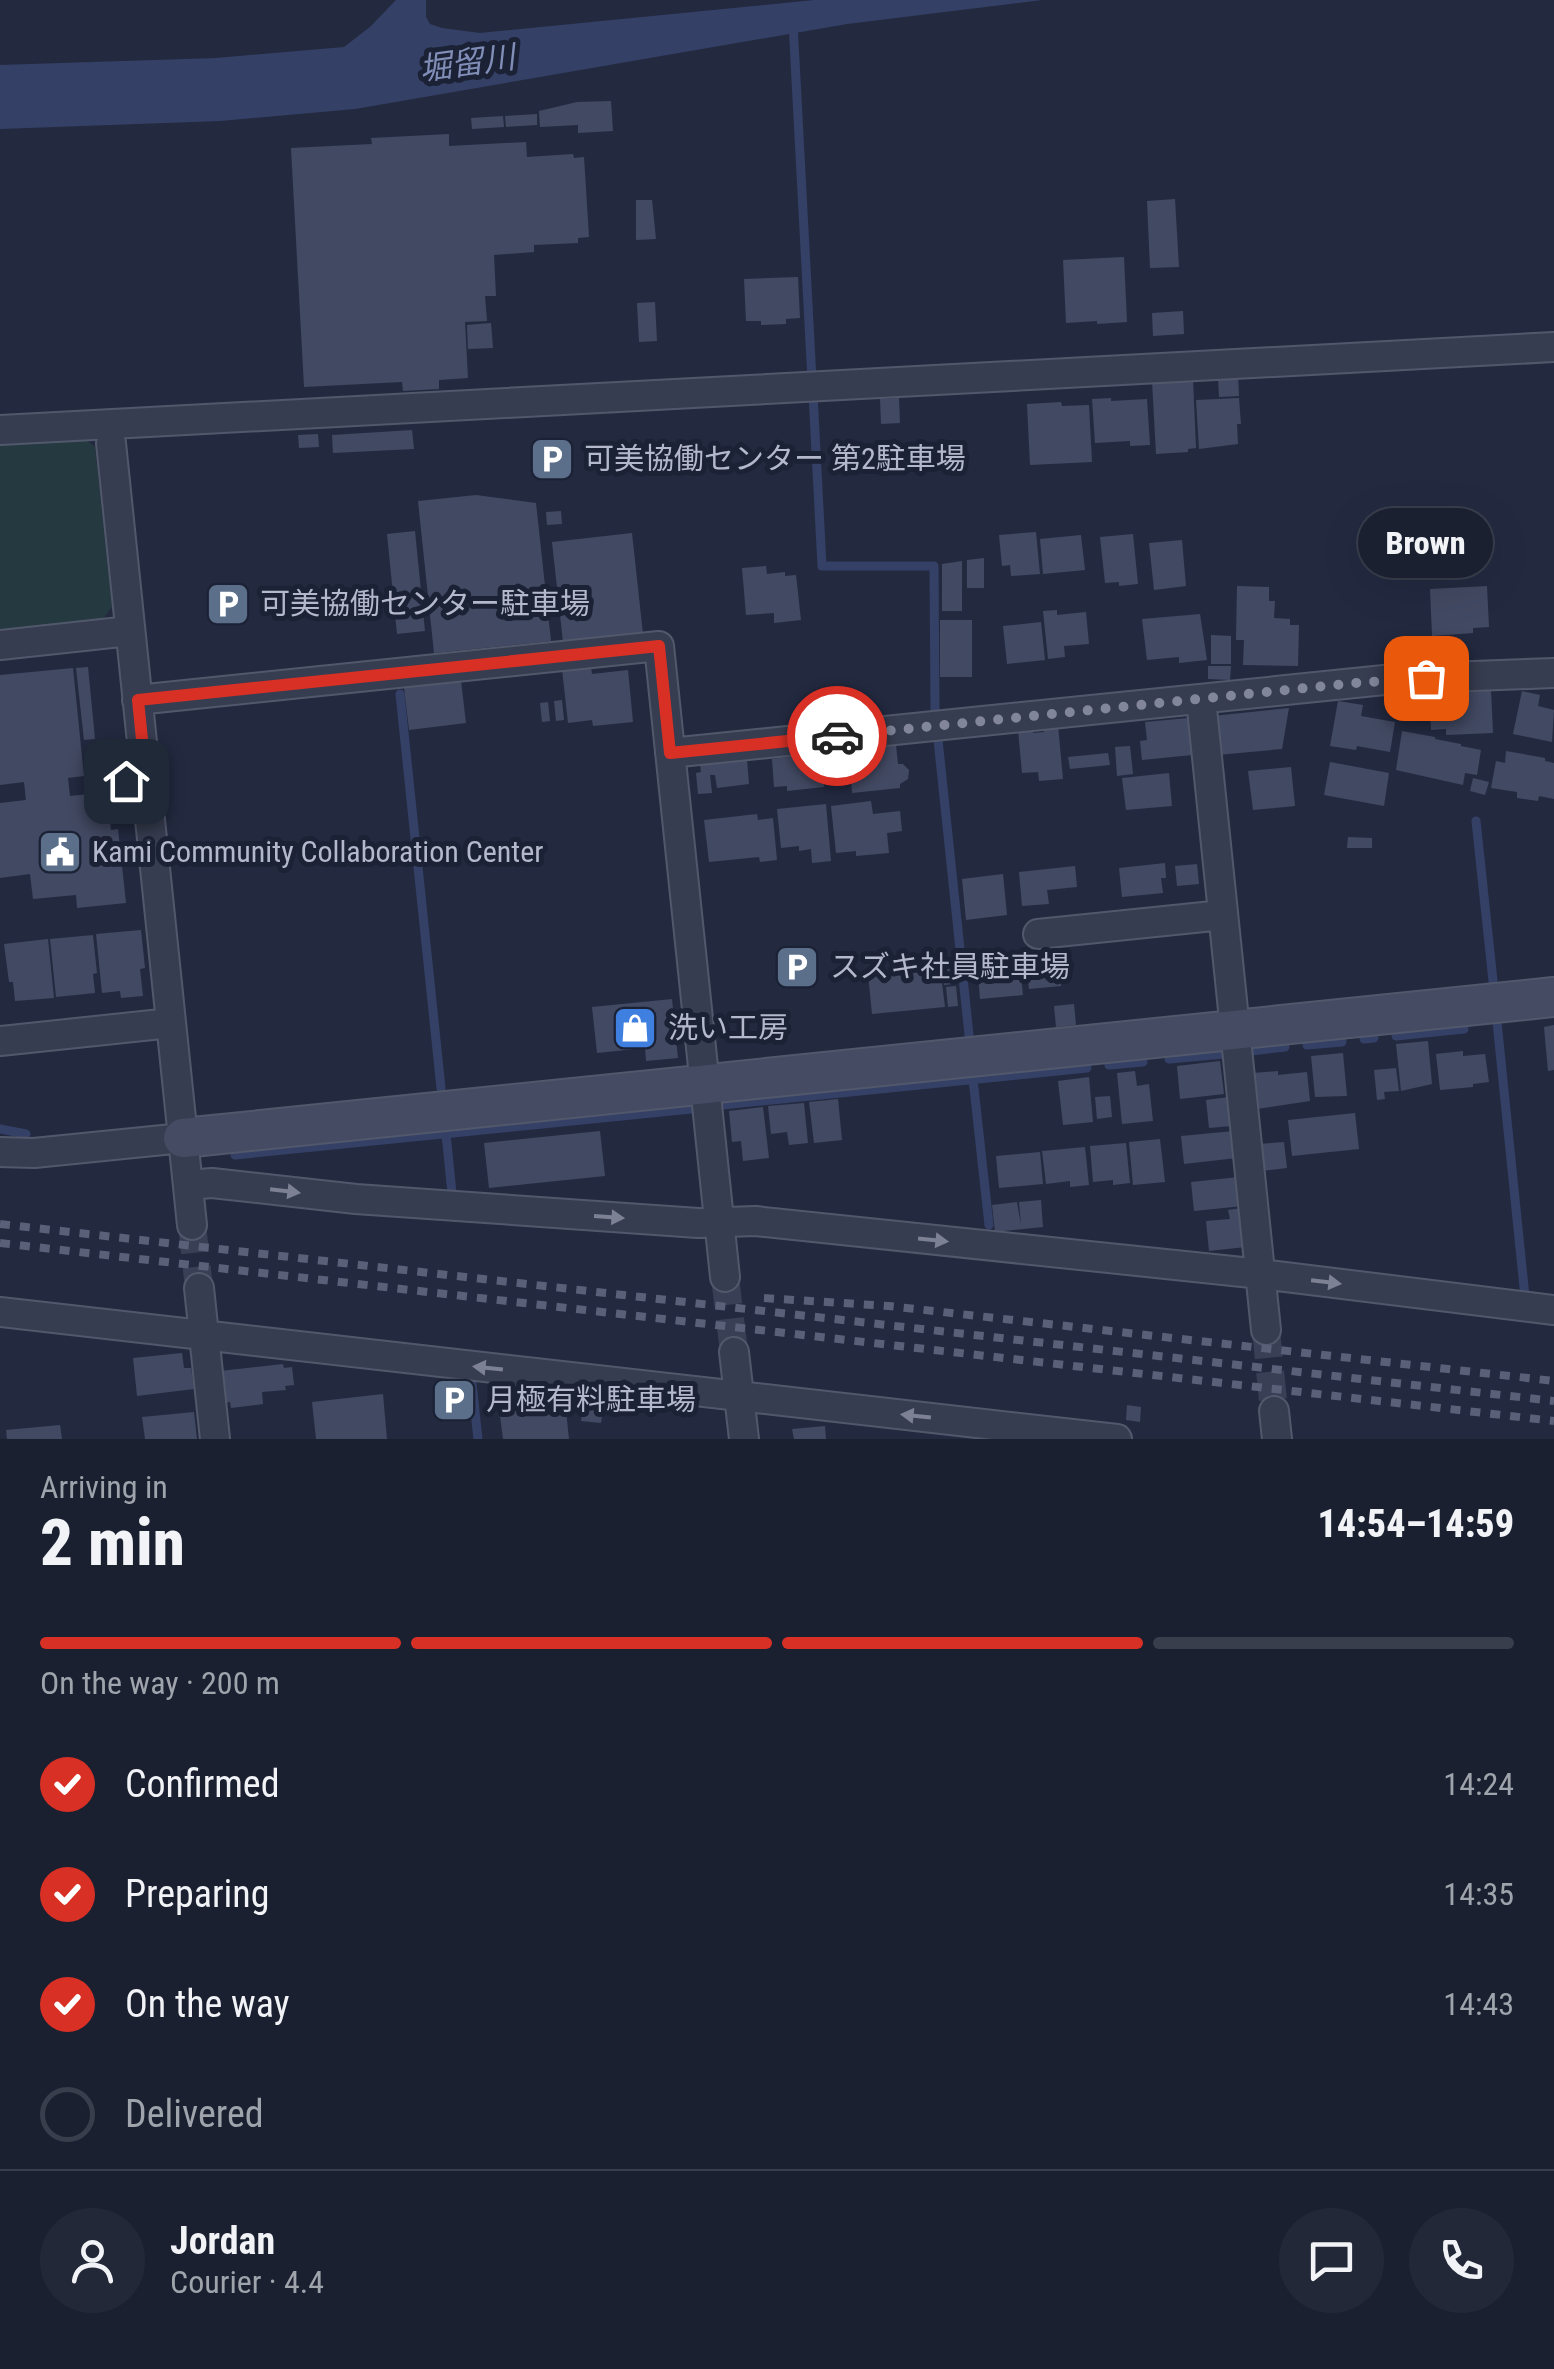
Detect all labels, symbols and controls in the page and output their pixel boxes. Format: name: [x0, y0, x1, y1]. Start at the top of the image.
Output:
water label: 堀留川: [417, 37, 520, 88]
parking icon: 可美協働センター 第2駐車場: [529, 436, 575, 482]
place label: 可美協働センター 第2駐車場: [584, 441, 966, 476]
callout: Brown: [1358, 508, 1494, 578]
text: Brown: [1385, 524, 1466, 562]
parking icon: 可美協働センター駐車場: [205, 581, 251, 627]
place label: 可美協働センター駐車場: [260, 586, 590, 621]
pin: [1384, 636, 1469, 721]
icon: bag: [1399, 651, 1454, 706]
courier: [787, 686, 887, 786]
icon: car: [810, 709, 865, 764]
pin: [84, 739, 169, 824]
icon: home: [99, 754, 154, 809]
public building icon: Kami Community Collaboration Center: [37, 829, 83, 875]
place label: Kami Community Collaboration Center: [92, 834, 543, 869]
parking icon: スズキ社員駐車場: [774, 944, 820, 990]
place label: スズキ社員駐車場: [830, 949, 1070, 984]
shop icon: 洗い工房: [612, 1005, 658, 1051]
place label: 洗い工房: [668, 1010, 788, 1045]
one-way arrow: [270, 1183, 301, 1199]
one-way arrow: [594, 1209, 625, 1225]
one-way arrow: [917, 1232, 949, 1248]
one-way arrow: [1310, 1274, 1342, 1290]
one-way arrow: [472, 1360, 504, 1376]
parking icon: 月極有料駐車場: [431, 1377, 477, 1423]
place label: 月極有料駐車場: [486, 1382, 696, 1417]
one-way arrow: [899, 1408, 931, 1424]
text: Arriving in: [40, 1468, 168, 1506]
text: 14:54–14:59: [1317, 1502, 1514, 1546]
text: 2 min: [40, 1505, 185, 1581]
text: On the way · 200 m: [40, 1664, 280, 1702]
icon: check: [40, 1757, 95, 1812]
text: Confirmed: [125, 1762, 280, 1806]
text: 14:24: [1443, 1765, 1514, 1803]
icon: check: [40, 1867, 95, 1922]
text: Preparing: [125, 1872, 270, 1916]
text: 14:35: [1443, 1875, 1514, 1913]
icon: check: [40, 1977, 95, 2032]
text: On the way: [125, 1982, 290, 2026]
text: 14:43: [1443, 1985, 1514, 2023]
text: Delivered: [125, 2092, 264, 2136]
button: person: [40, 2208, 145, 2313]
button: chat: [1279, 2208, 1384, 2313]
button: phone: [1409, 2208, 1514, 2313]
text: Jordan: [170, 2219, 275, 2263]
text: Courier · 4.4: [170, 2263, 324, 2301]

